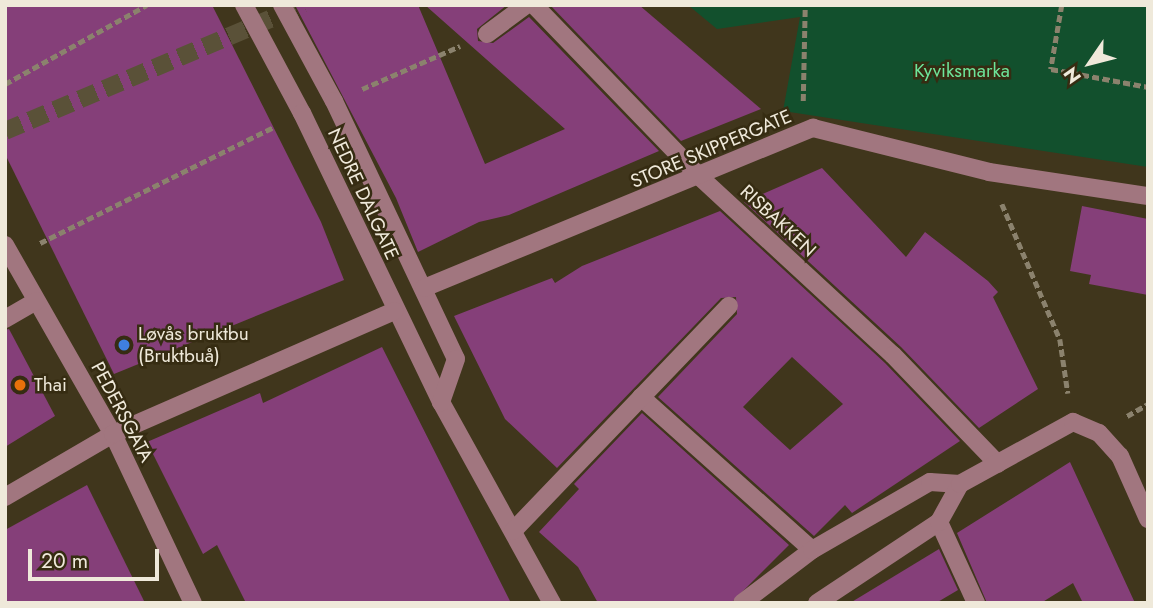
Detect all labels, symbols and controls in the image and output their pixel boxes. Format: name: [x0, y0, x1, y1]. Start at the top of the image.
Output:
north arrow: [1055, 28, 1125, 98]
park label: Kyviksmarka: [914, 60, 1010, 82]
text: N: [1057, 61, 1088, 89]
street label: STORE SKIPPERGATE: [627, 105, 795, 193]
street label: NEDRE DALGATE: [323, 125, 403, 263]
street label: RISBAKKEN: [735, 180, 821, 262]
place label: Løvås bruktbu (Bruktbuå): [138, 323, 249, 367]
marker: Løvås bruktbu (Bruktbuå): [116, 337, 132, 353]
street label: PEDERSGATA: [86, 358, 158, 466]
place label: Thai: [34, 374, 67, 396]
marker: Thai: [12, 377, 28, 393]
scale bar: [32, 534, 163, 578]
text: 20 m: [41, 546, 88, 576]

